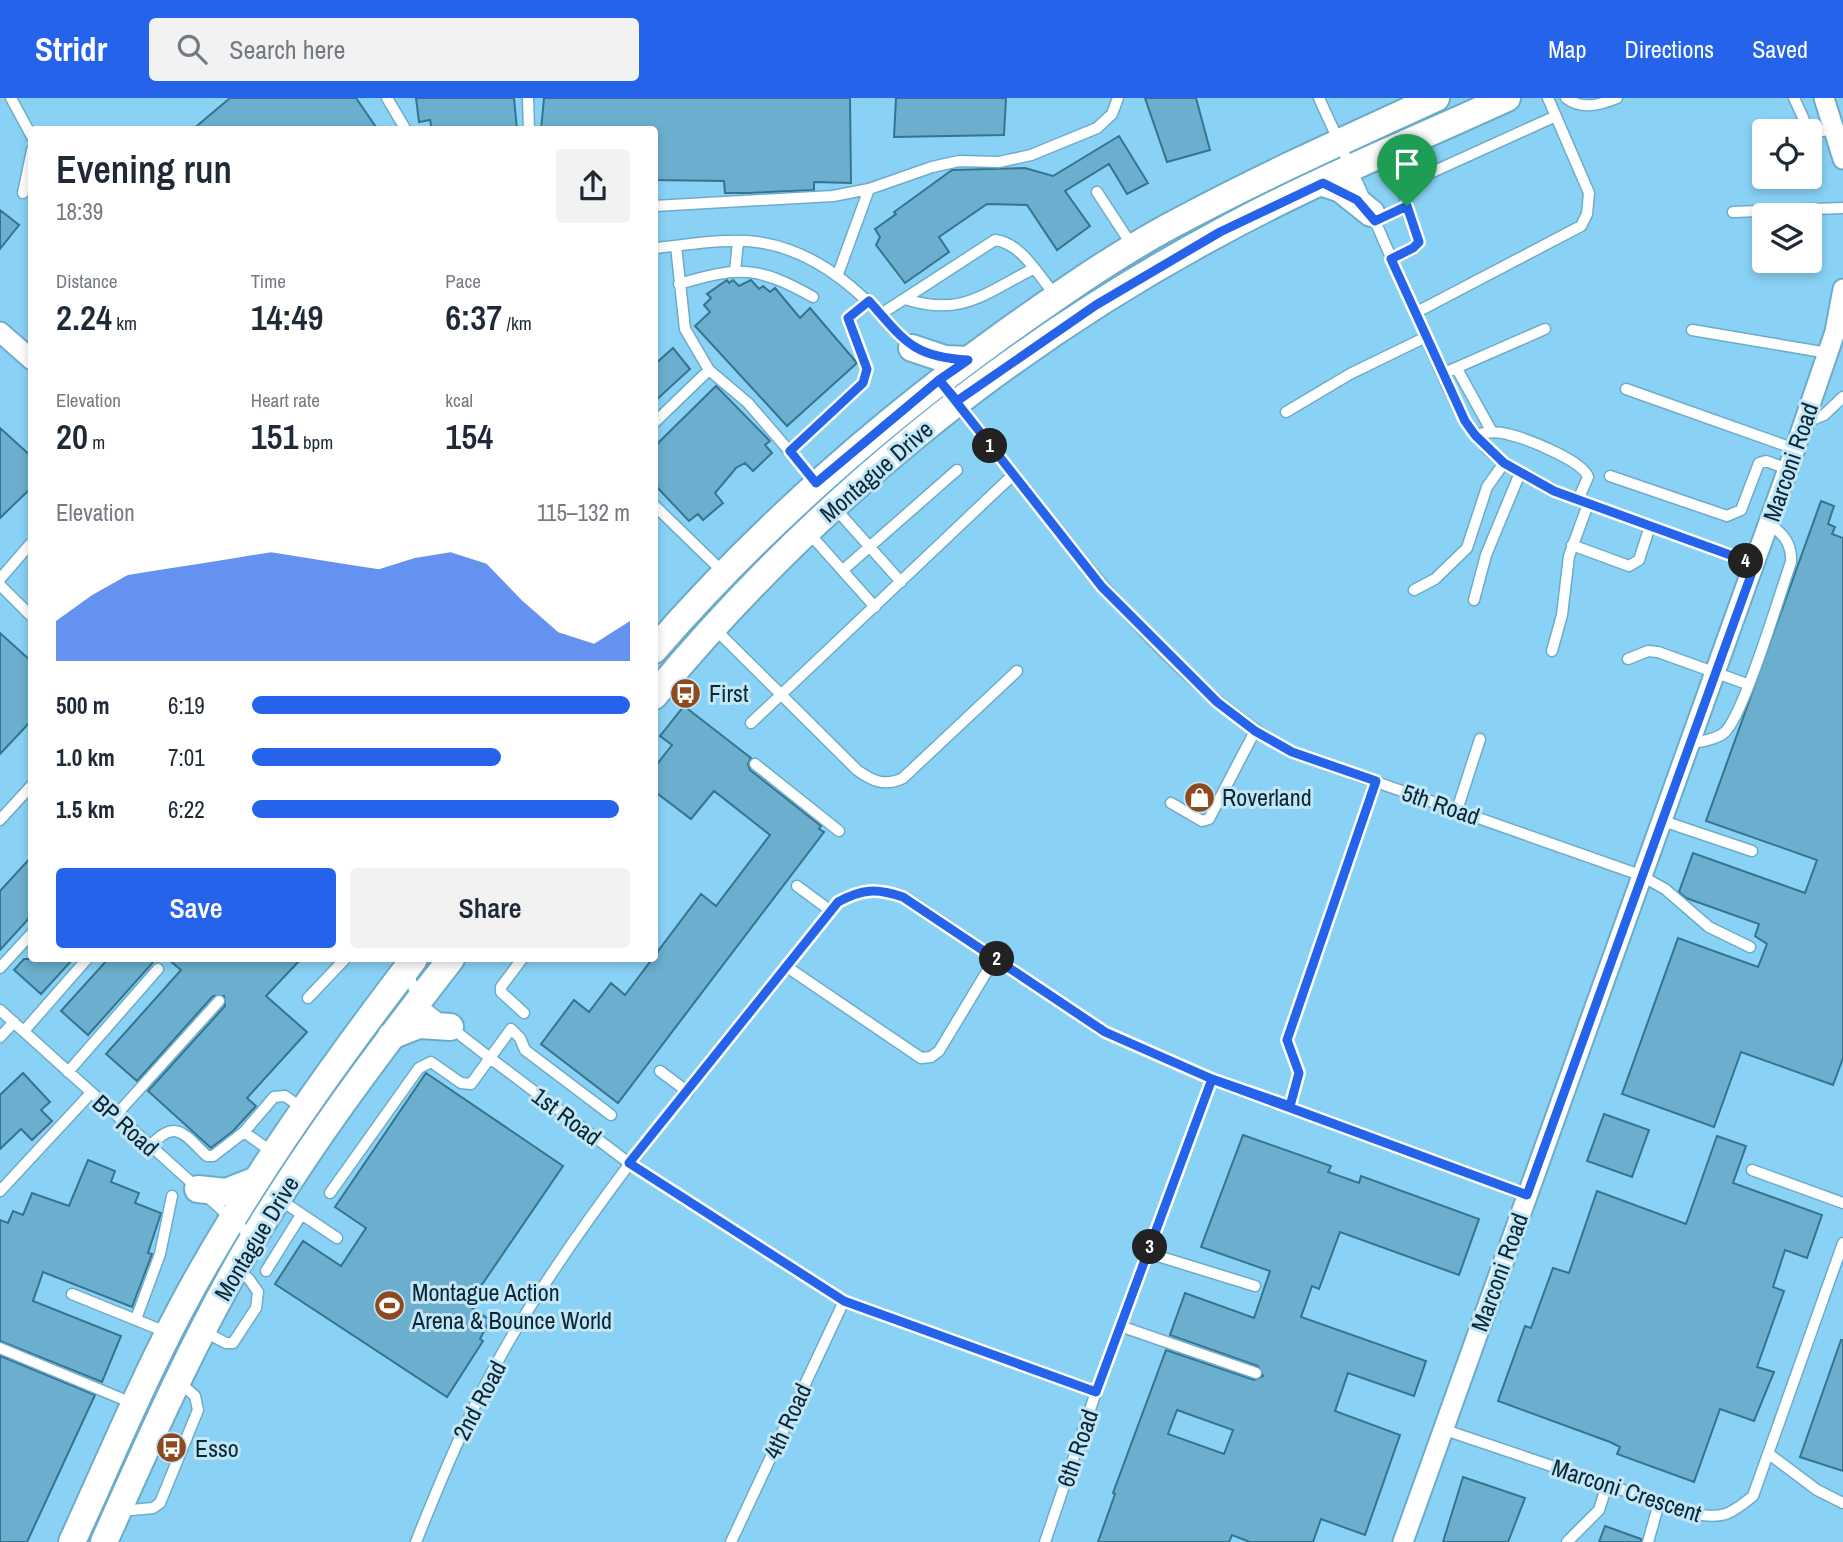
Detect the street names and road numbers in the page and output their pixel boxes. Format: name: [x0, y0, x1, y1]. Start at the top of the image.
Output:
street label: Marconi Road: [1755, 398, 1825, 526]
street label: Montague Drive: [813, 413, 939, 529]
street label: 5th Road: [1398, 776, 1484, 832]
street label: 1st Road: [526, 1080, 608, 1152]
street label: BP Road: [86, 1087, 166, 1163]
street label: Montague Drive: [206, 1170, 306, 1306]
street label: Marconi Road: [1463, 1208, 1535, 1336]
street label: 2nd Road: [445, 1355, 513, 1445]
street label: 4th Road: [756, 1378, 818, 1464]
street label: 6th Road: [1049, 1405, 1105, 1491]
street label: Marconi Crescent: [1548, 1451, 1706, 1529]

